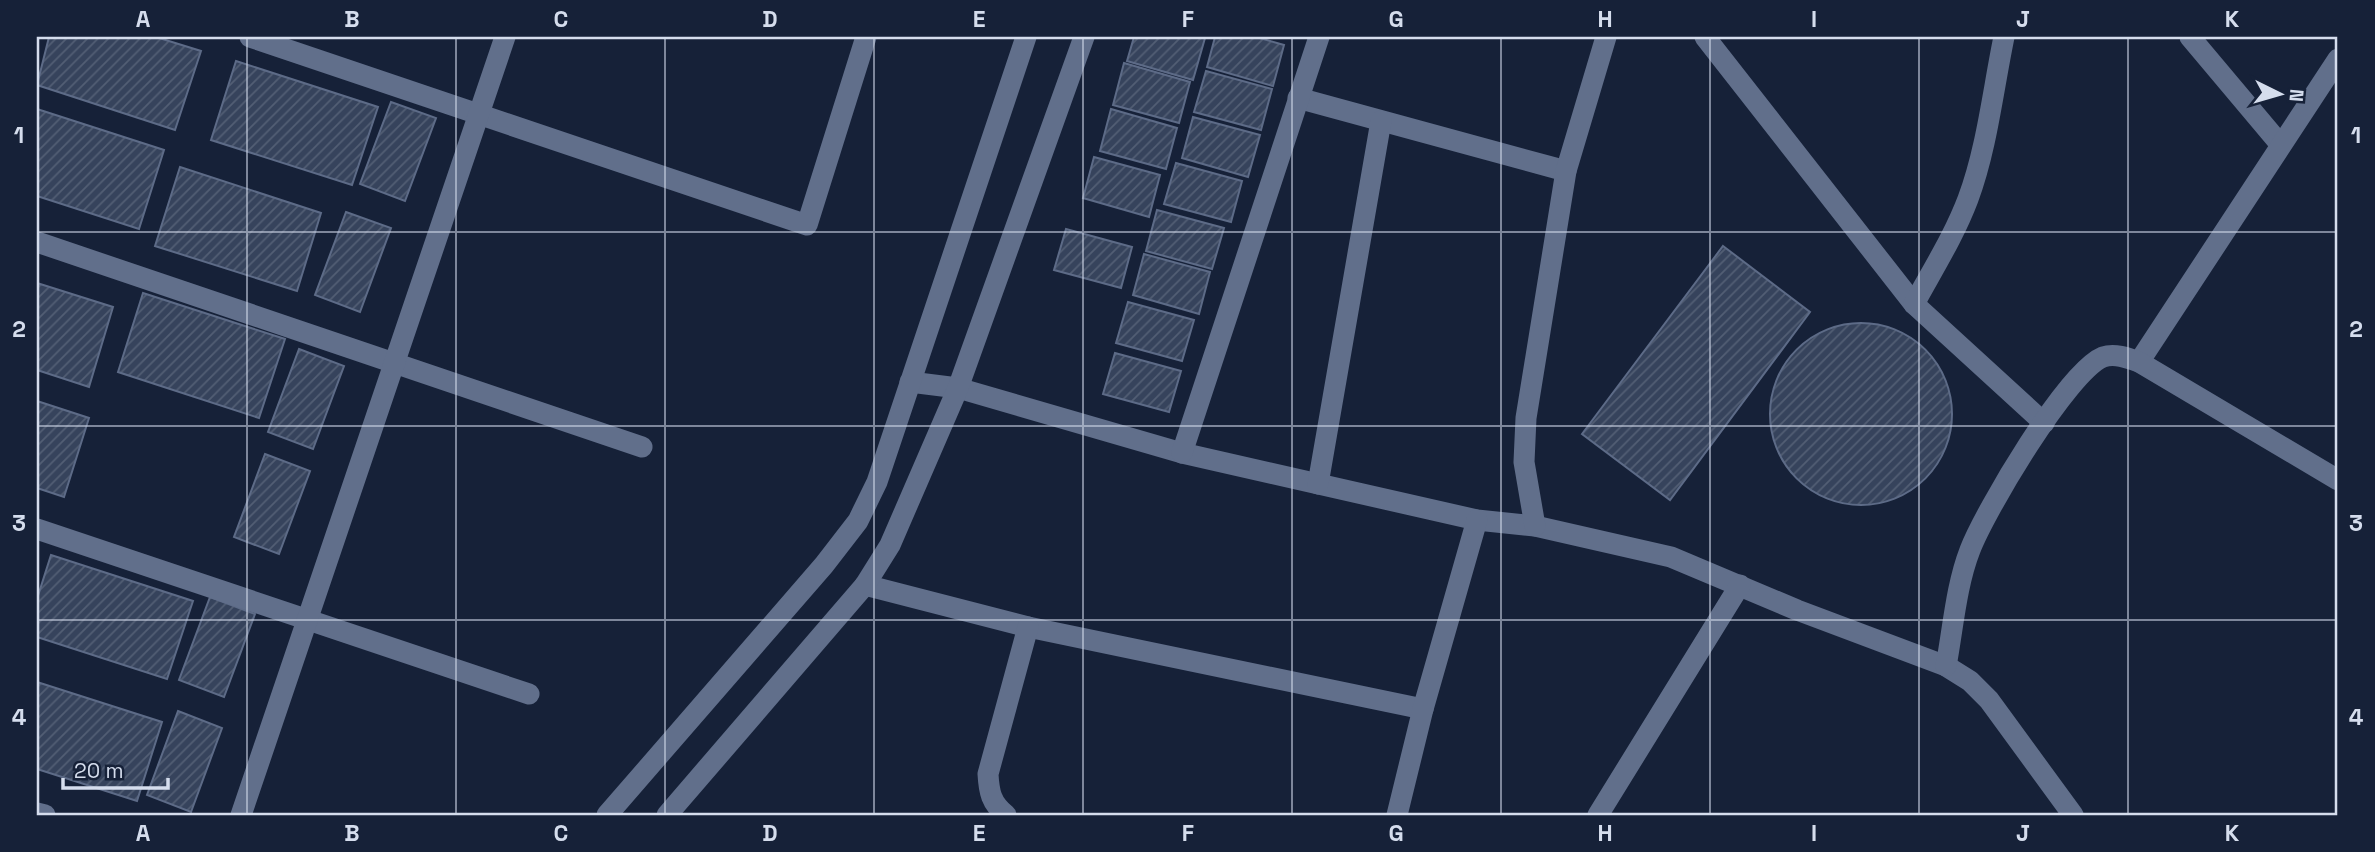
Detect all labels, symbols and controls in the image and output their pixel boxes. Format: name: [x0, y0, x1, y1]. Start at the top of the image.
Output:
text: A: [136, 4, 151, 34]
text: B: [344, 4, 360, 34]
text: C: [554, 4, 568, 34]
text: D: [762, 4, 778, 34]
text: E: [973, 4, 985, 34]
text: F: [1182, 4, 1194, 34]
text: G: [1388, 4, 1404, 34]
text: H: [1597, 4, 1613, 34]
text: I: [1811, 4, 1817, 34]
text: J: [2016, 4, 2030, 34]
text: K: [2225, 4, 2240, 34]
north arrow: [2246, 60, 2316, 130]
text: N: [2283, 88, 2309, 103]
text: 1: [14, 120, 24, 150]
text: 1: [2351, 120, 2361, 150]
text: 2: [12, 314, 26, 344]
text: 2: [2349, 314, 2363, 344]
text: 3: [12, 508, 26, 538]
text: 3: [2349, 508, 2363, 538]
text: 4: [12, 702, 27, 732]
text: 4: [2349, 702, 2364, 732]
scale bar: [63, 747, 168, 791]
text: 20 m: [74, 757, 124, 784]
text: A: [136, 818, 151, 848]
text: B: [344, 818, 360, 848]
text: C: [554, 818, 568, 848]
text: D: [762, 818, 778, 848]
text: E: [973, 818, 985, 848]
text: F: [1182, 818, 1194, 848]
text: G: [1388, 818, 1404, 848]
text: H: [1597, 818, 1613, 848]
text: I: [1811, 818, 1817, 848]
text: J: [2016, 818, 2030, 848]
text: K: [2225, 818, 2240, 848]

